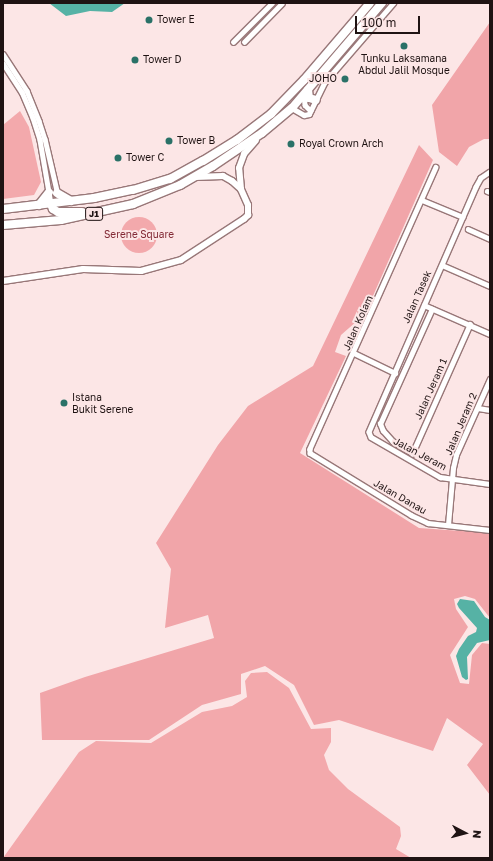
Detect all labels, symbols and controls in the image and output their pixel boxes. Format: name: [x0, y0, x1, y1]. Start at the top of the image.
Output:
scale bar: [357, 8, 422, 34]
place label: Tower E: [157, 14, 194, 26]
marker: Tower E: [144, 15, 154, 25]
text: 100 m: [362, 15, 396, 30]
marker: Tunku Laksamana Abdul Jalil Mosque: [399, 41, 409, 51]
place label: Tunku Laksamana Abdul Jalil Mosque: [358, 52, 450, 76]
place label: Tower D: [143, 54, 181, 66]
marker: Tower D: [130, 55, 140, 65]
place label: JOHO: [309, 73, 337, 85]
marker: JOHO: [340, 74, 350, 84]
place label: Tower B: [177, 135, 215, 147]
marker: Tower B: [164, 136, 174, 146]
place label: Royal Crown Arch: [299, 138, 383, 150]
marker: Royal Crown Arch: [286, 139, 296, 149]
place label: Tower C: [126, 152, 164, 164]
marker: Tower C: [113, 153, 123, 163]
road number: J1: [85, 207, 103, 221]
park label: Serene Square: [104, 229, 174, 241]
street label: Jalan Tasek: [400, 269, 434, 325]
street label: Jalan Kolam: [340, 294, 376, 352]
street label: Jalan Jeram 1: [412, 357, 450, 421]
place label: Istana Bukit Serene: [72, 391, 133, 414]
street label: Jalan Jeram 2: [442, 391, 480, 457]
marker: Istana Bukit Serene: [59, 398, 69, 408]
street label: Jalan Jeram: [391, 435, 449, 473]
street label: Jalan Danau: [371, 477, 429, 517]
north arrow: [445, 813, 485, 853]
text: N: [471, 829, 484, 839]

